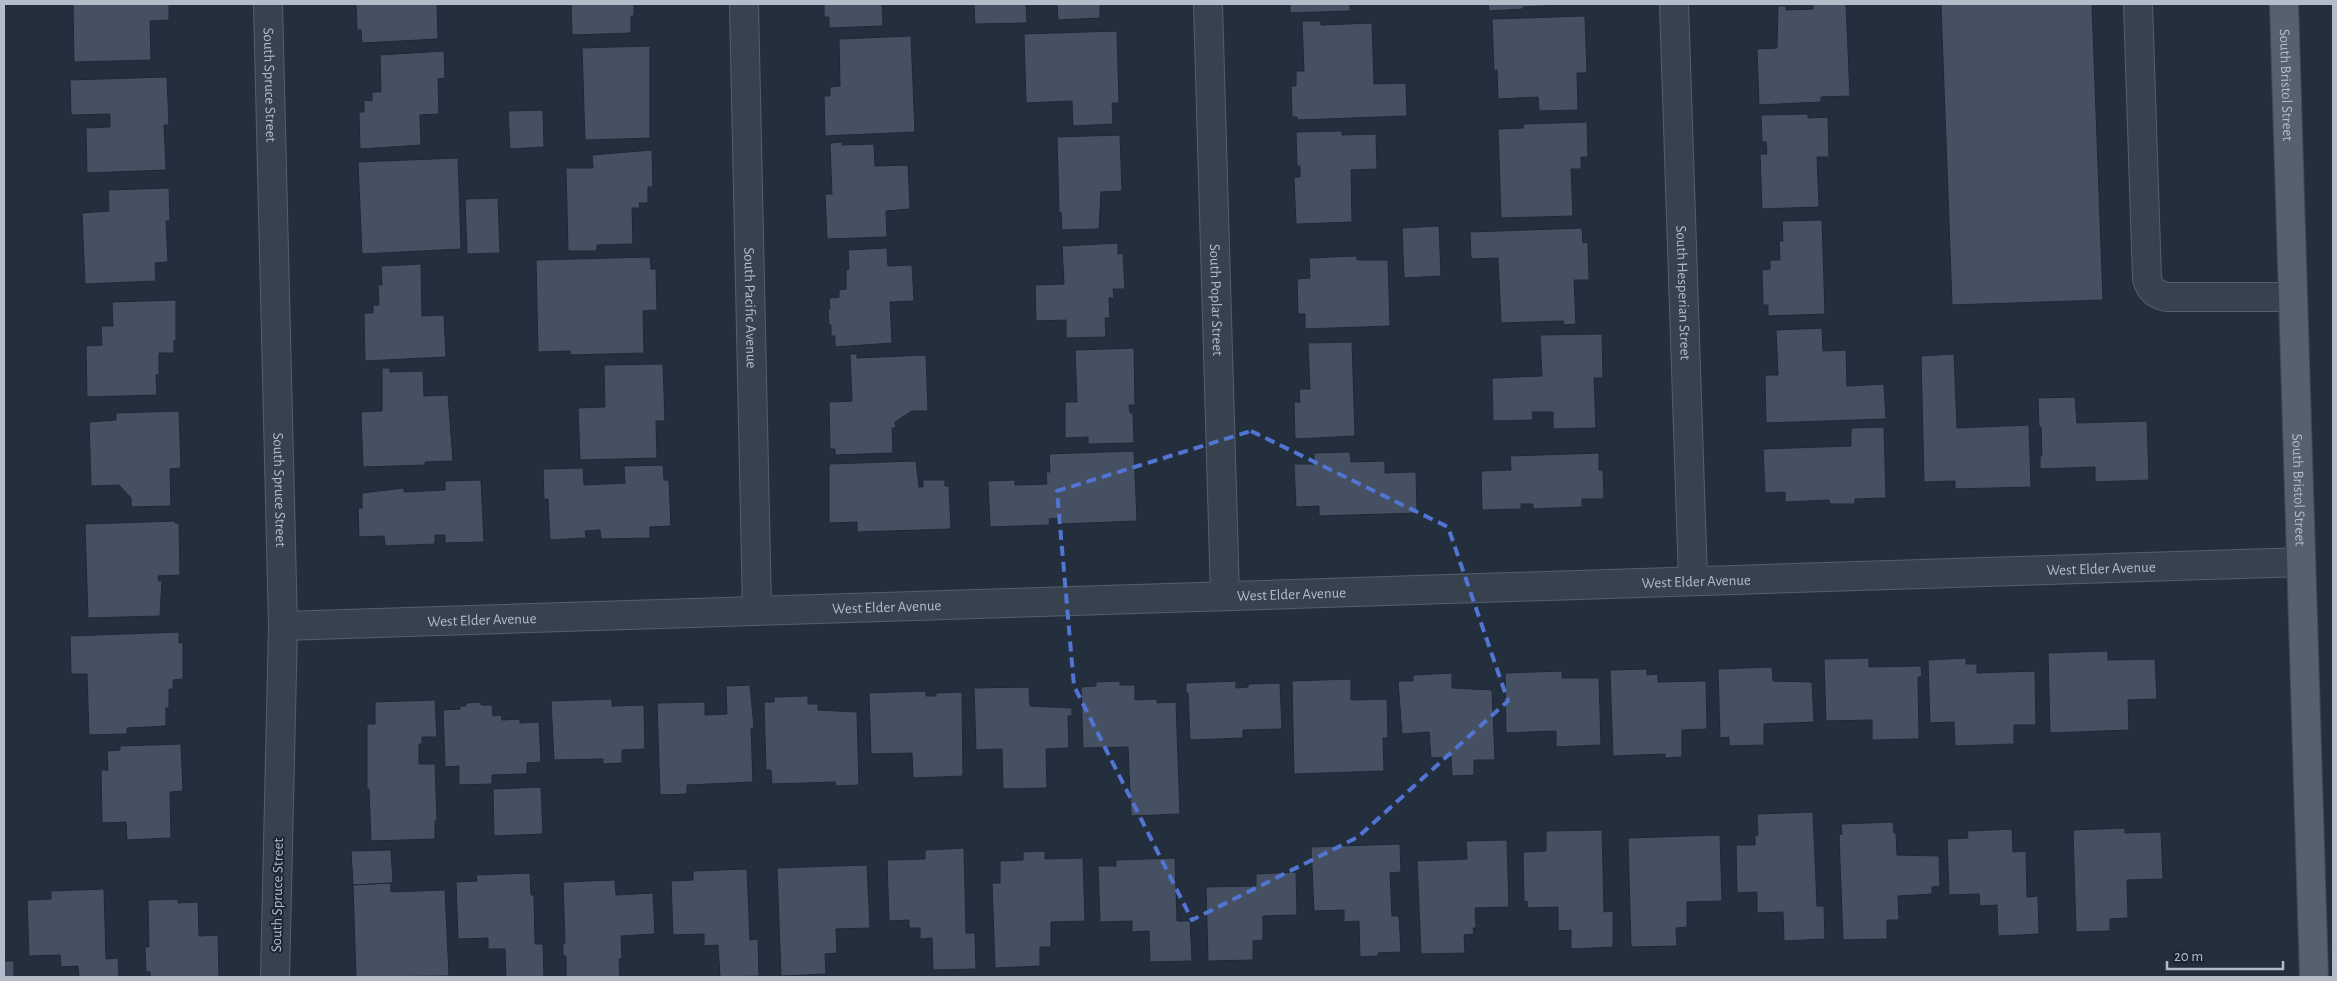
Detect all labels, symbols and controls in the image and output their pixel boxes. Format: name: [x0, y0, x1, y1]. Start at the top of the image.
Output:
street label: South Spruce Street: [261, 28, 278, 143]
street label: South Bristol Street: [2277, 29, 2295, 142]
street label: South Hesperian Street: [1673, 225, 1693, 361]
street label: South Poplar Street: [1207, 244, 1225, 356]
street label: South Pacific Avenue: [741, 247, 759, 369]
street label: South Spruce Street: [270, 432, 288, 548]
street label: South Bristol Street: [2289, 433, 2308, 546]
street label: West Elder Avenue: [2046, 560, 2156, 578]
street label: West Elder Avenue: [1641, 572, 1751, 591]
street label: West Elder Avenue: [1237, 585, 1346, 604]
street label: West Elder Avenue: [832, 598, 942, 617]
street label: West Elder Avenue: [427, 611, 537, 629]
street label: South Spruce Street: [269, 837, 286, 952]
scale bar: [2167, 938, 2283, 970]
text: 20 m: [2174, 949, 2203, 964]

